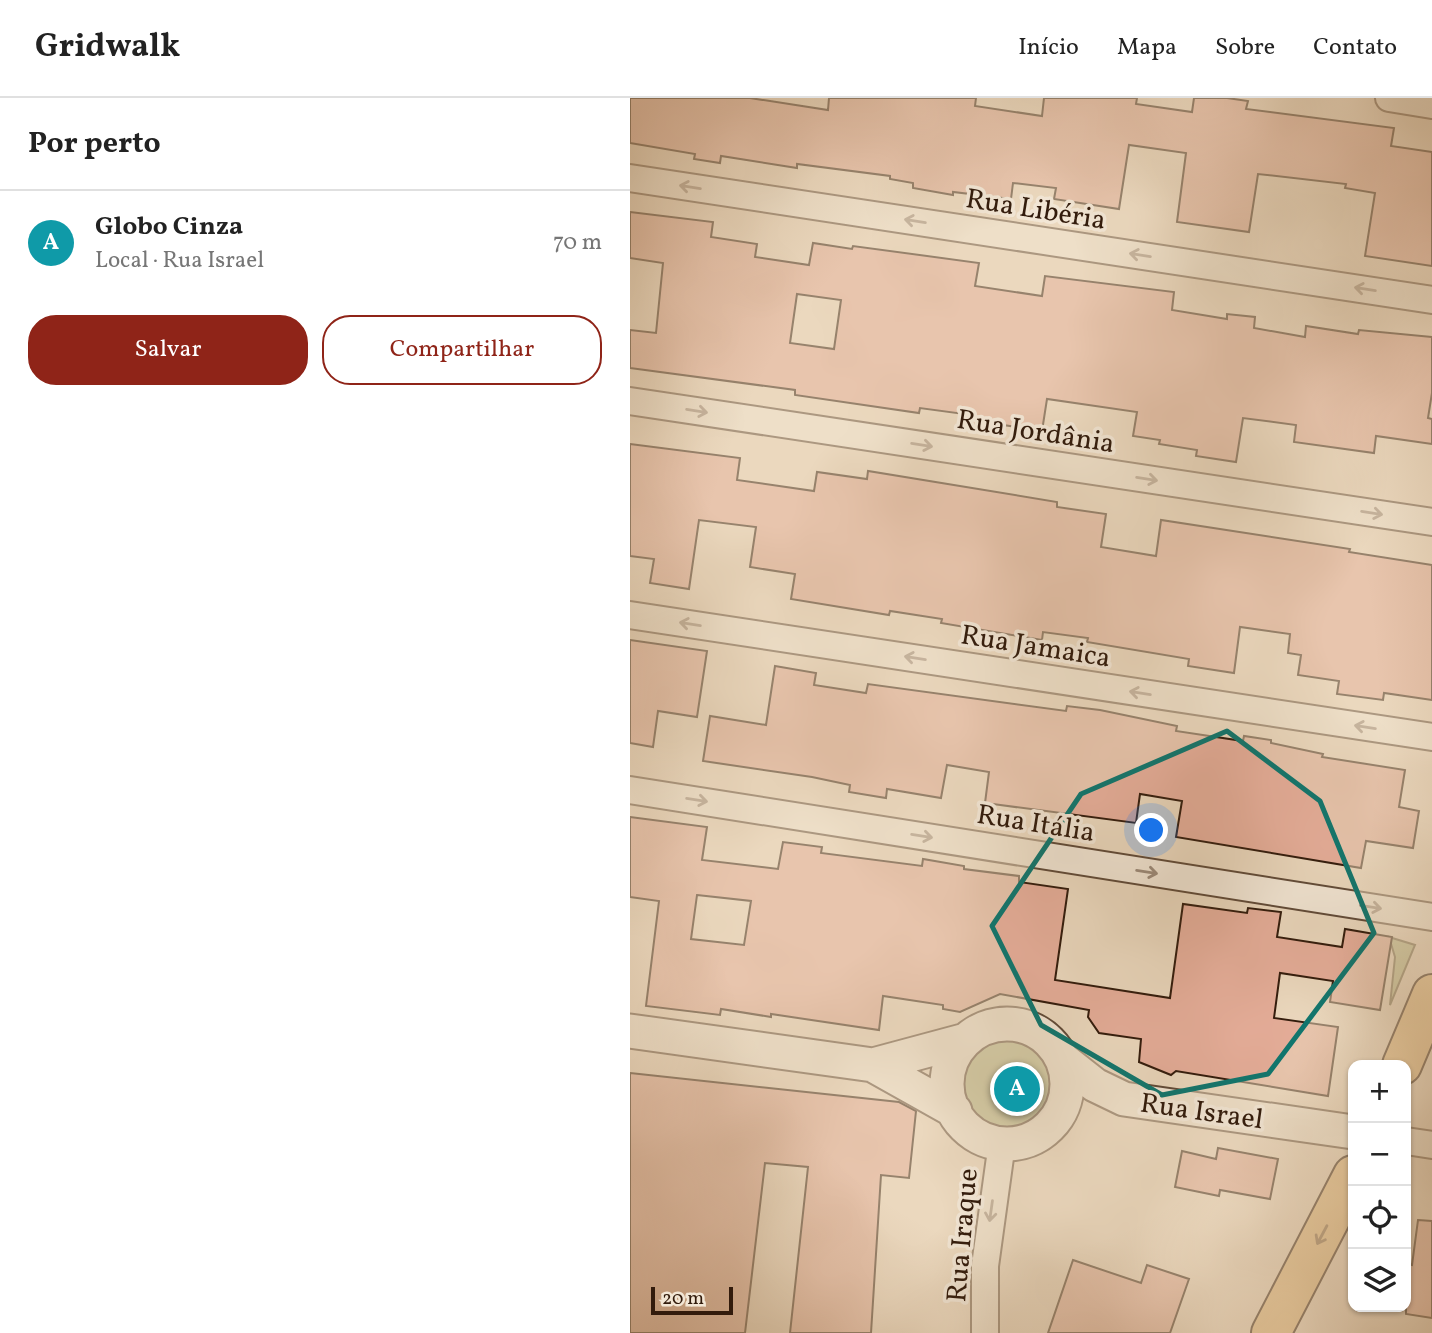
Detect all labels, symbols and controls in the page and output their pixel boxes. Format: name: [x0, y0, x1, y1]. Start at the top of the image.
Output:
text: Gridwalk: [35, 25, 180, 71]
text: Início: [1018, 31, 1079, 65]
text: Mapa: [1117, 31, 1177, 65]
text: Sobre: [1215, 31, 1275, 65]
text: Contato: [1313, 31, 1397, 65]
text: Por perto: [28, 123, 161, 165]
street label: Rua Libéria: [963, 180, 1108, 241]
one-way arrow: [679, 181, 702, 194]
text: Globo Cinza: [95, 209, 243, 245]
one-way arrow: [904, 215, 927, 228]
text: A: [43, 227, 59, 259]
text: 70 m: [553, 227, 602, 259]
text: Local · Rua Israel: [95, 245, 264, 277]
one-way arrow: [1129, 249, 1151, 262]
one-way arrow: [1354, 283, 1376, 296]
button: Salvar: [28, 315, 308, 385]
button: Compartilhar: [322, 315, 602, 385]
street label: Rua Jordânia: [954, 401, 1117, 464]
one-way arrow: [686, 405, 708, 418]
one-way arrow: [911, 439, 933, 452]
one-way arrow: [1135, 473, 1158, 486]
one-way arrow: [1360, 507, 1383, 520]
street label: Rua Jamaica: [958, 616, 1113, 679]
one-way arrow: [679, 617, 702, 630]
one-way arrow: [904, 651, 927, 664]
one-way arrow: [1129, 686, 1152, 699]
one-way arrow: [1354, 720, 1376, 733]
one-way arrow: [686, 794, 708, 807]
street label: Rua Itália: [974, 796, 1097, 853]
your location: [1134, 813, 1168, 847]
one-way arrow: [910, 830, 933, 843]
one-way arrow: [1135, 866, 1158, 879]
one-way arrow: [1360, 901, 1382, 914]
map controls: [1348, 1060, 1411, 1312]
button: +: [1348, 1060, 1411, 1123]
pin: A: [994, 1063, 1040, 1115]
street label: Rua Israel: [1138, 1085, 1266, 1140]
button: −: [1348, 1123, 1411, 1186]
street label: Rua Iraque: [938, 1167, 989, 1304]
button: locate: [1348, 1186, 1411, 1249]
one-way arrow: [985, 1199, 998, 1222]
one-way arrow: [1314, 1224, 1328, 1245]
button: layers: [1348, 1249, 1411, 1312]
scale bar: [651, 1284, 733, 1316]
text: 20 m: [662, 1286, 704, 1312]

